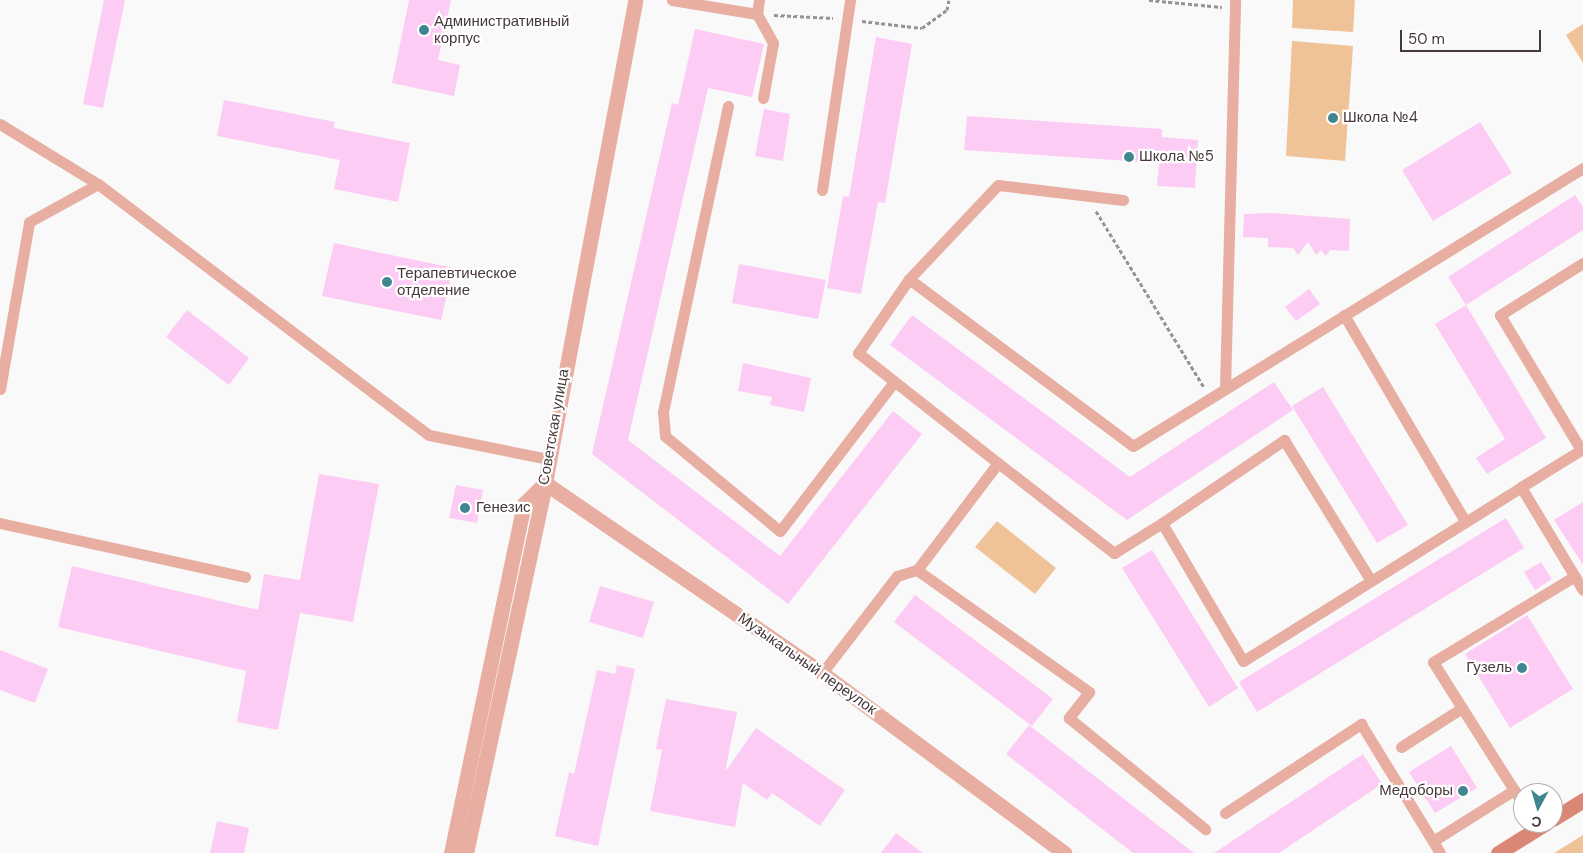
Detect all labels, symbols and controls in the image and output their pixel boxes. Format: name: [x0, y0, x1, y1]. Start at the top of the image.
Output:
place label: Административный корпус: [434, 12, 569, 47]
scale bar: [1403, 20, 1544, 52]
marker: Административный корпус: [418, 24, 430, 36]
text: 50 m: [1408, 29, 1445, 49]
place label: Школа №4: [1343, 109, 1418, 127]
marker: Школа №4: [1327, 112, 1339, 124]
place label: Школа №5: [1139, 148, 1214, 166]
marker: Школа №5: [1123, 151, 1135, 163]
place label: Терапевтическое отделение: [397, 264, 517, 299]
marker: Терапевтическое отделение: [381, 276, 393, 288]
street label: Советская улица: [535, 368, 573, 486]
place label: Генезис: [476, 499, 531, 517]
marker: Генезис: [458, 501, 472, 515]
street label: Музыкальный переулок: [734, 609, 880, 719]
place label: Гузель: [1466, 659, 1512, 677]
marker: Гузель: [1516, 662, 1528, 674]
place label: Медоборы: [1379, 782, 1453, 800]
north arrow: [1513, 783, 1563, 833]
marker: Медоборы: [1457, 785, 1469, 797]
text: С: [1531, 812, 1543, 831]

